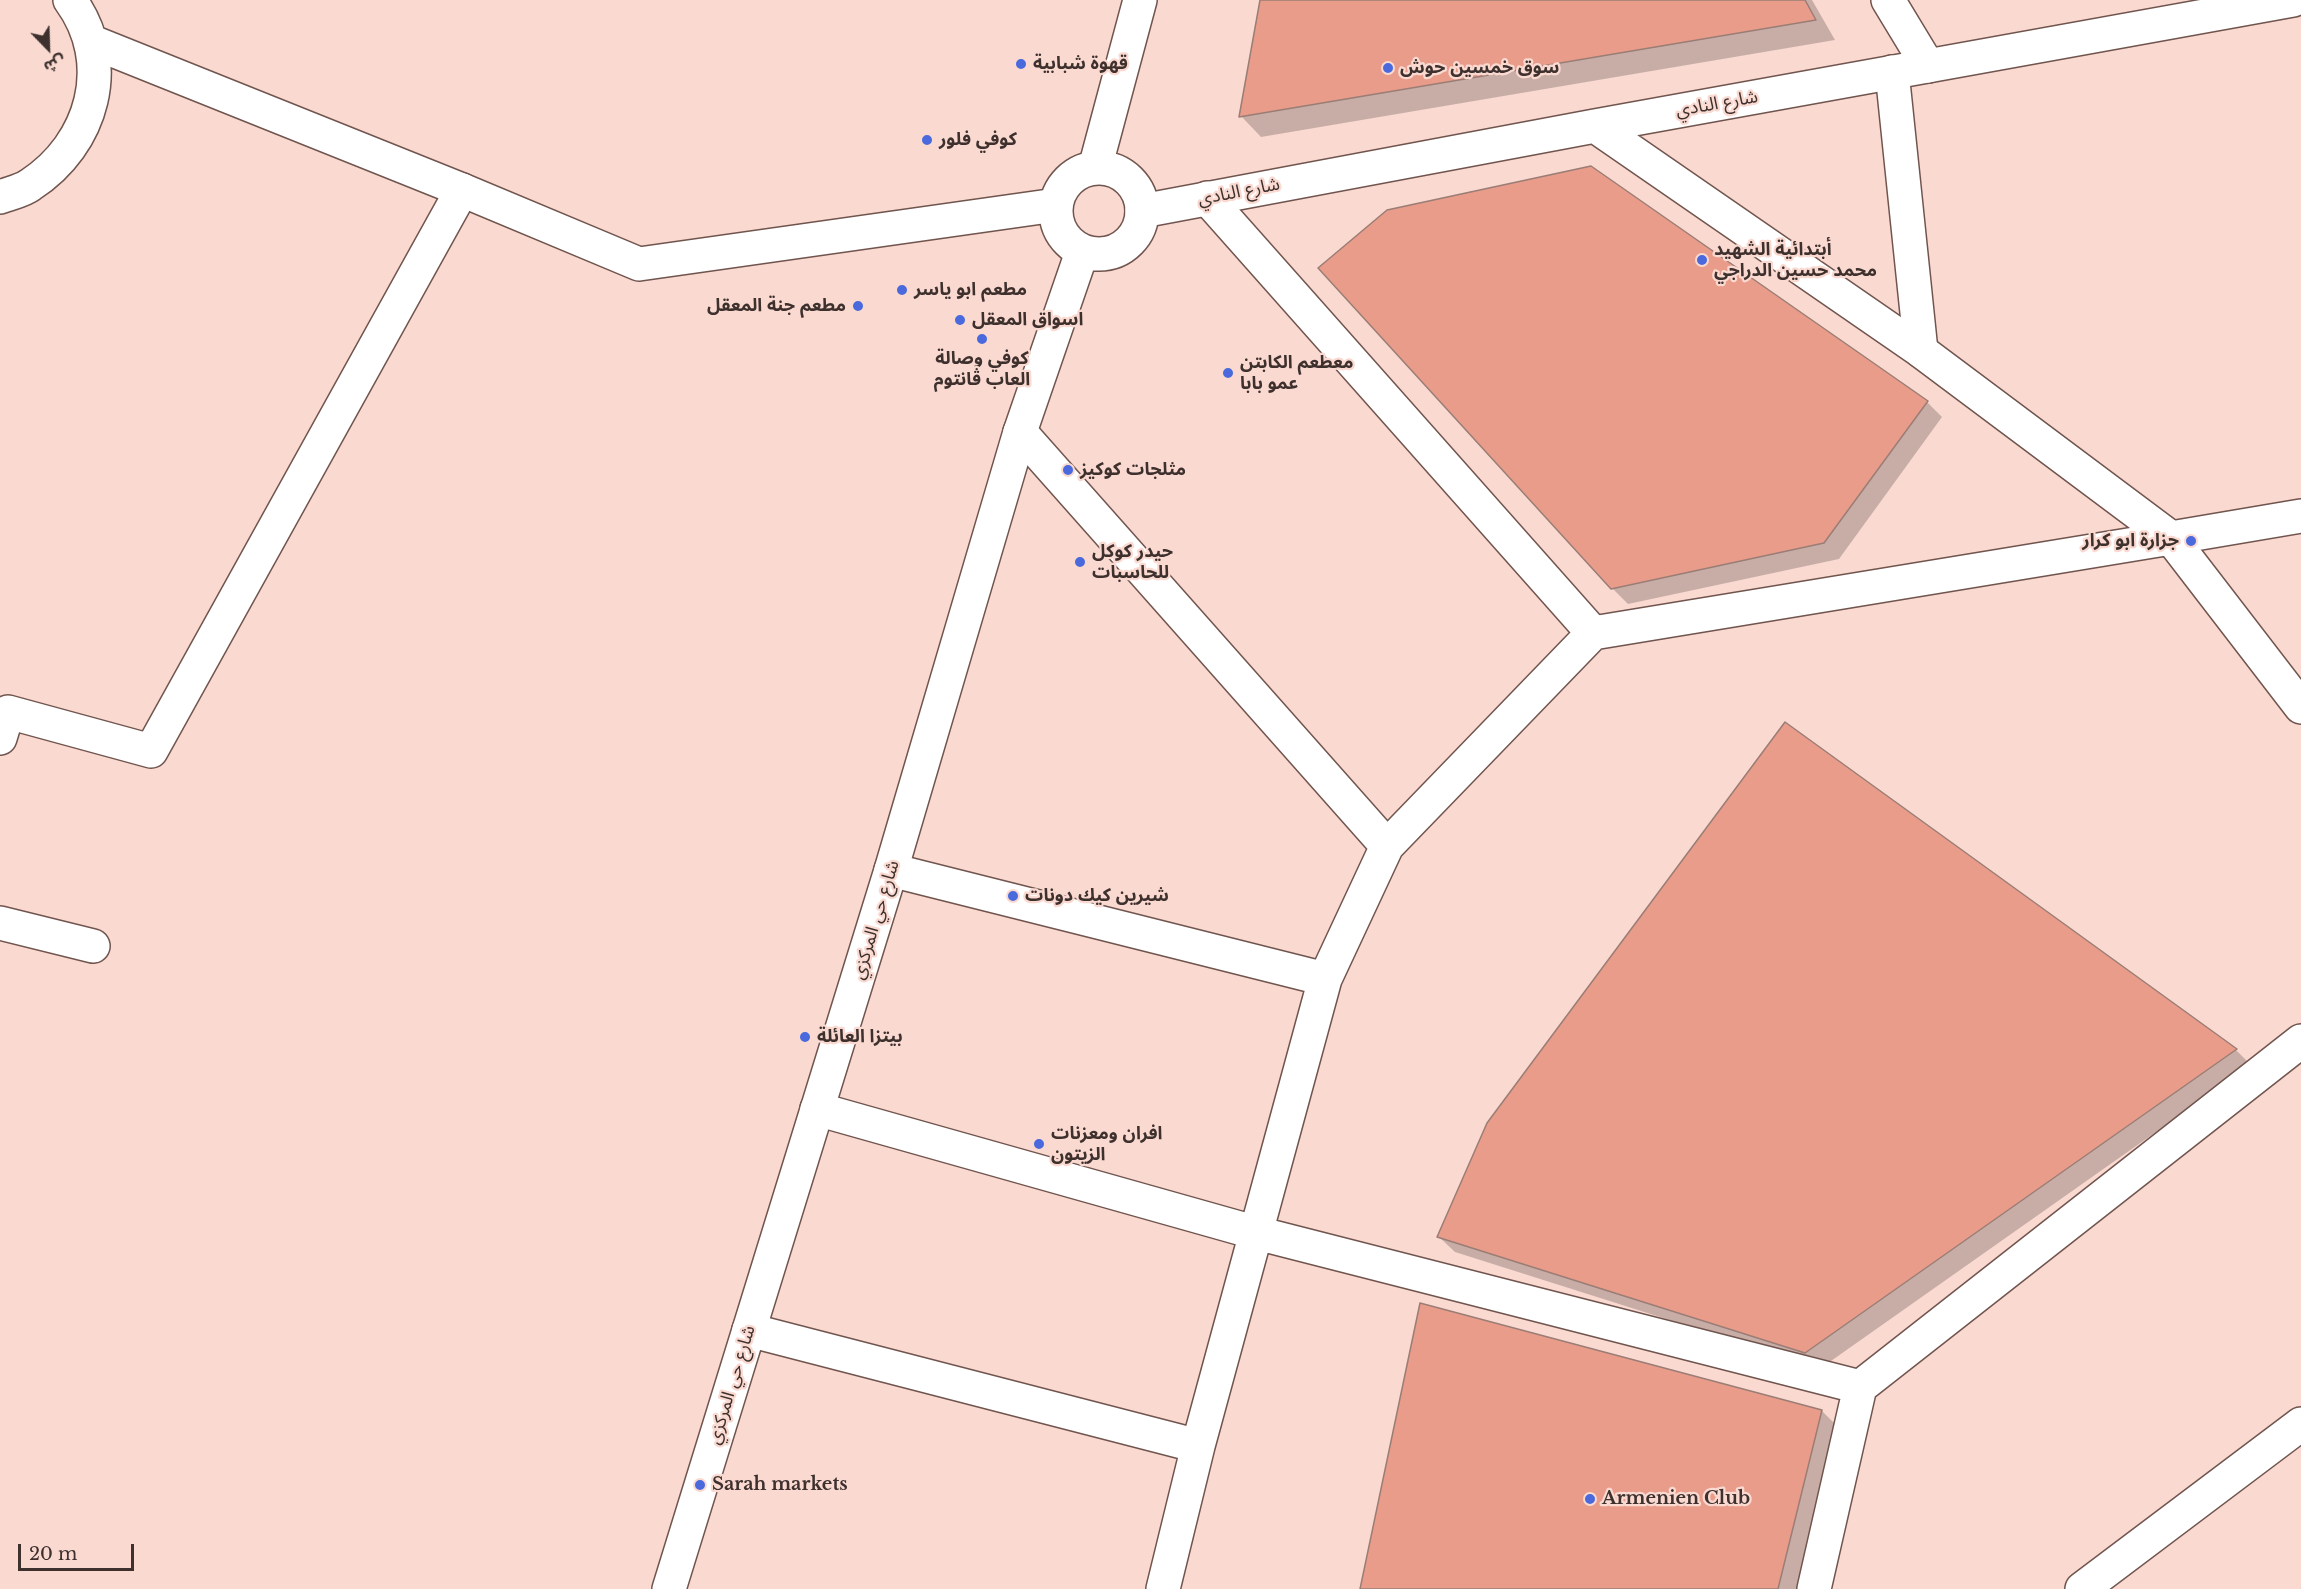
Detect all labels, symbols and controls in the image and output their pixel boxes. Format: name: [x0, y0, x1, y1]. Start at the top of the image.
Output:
north arrow: [18, 18, 78, 78]
text: ش: [41, 51, 69, 78]
place label: قهوة شبابية: [1033, 53, 1128, 75]
marker: قهوة شبابية: [1014, 57, 1028, 71]
place label: سوق خمسين حوش: [1400, 57, 1559, 79]
marker: سوق خمسين حوش: [1381, 61, 1395, 75]
street label: شارع النادي: [1674, 86, 1760, 122]
place label: كوفي فلور: [939, 129, 1017, 151]
marker: كوفي فلور: [920, 133, 934, 147]
street label: شارع النادي: [1196, 173, 1282, 211]
place label: أبتدائية الشهيد محمد حسين الدراجي: [1714, 239, 1877, 282]
marker: أبتدائية الشهيد محمد حسين الدراجي: [1695, 253, 1709, 267]
place label: مطعم ابو ياسر: [914, 279, 1027, 301]
marker: مطعم ابو ياسر: [895, 283, 909, 297]
place label: مطعم جنة المعقل: [707, 295, 846, 317]
marker: مطعم جنة المعقل: [851, 299, 865, 313]
place label: اسواق المعقل: [972, 309, 1083, 331]
marker: اسواق المعقل: [953, 313, 967, 327]
marker: كوفي وصالة العاب ڤانتوم: [975, 332, 989, 346]
place label: كوفي وصالة العاب ڤانتوم: [934, 348, 1030, 391]
place label: معطعم الكابتن عمو بابا: [1240, 352, 1353, 394]
marker: معطعم الكابتن عمو بابا: [1221, 366, 1235, 380]
place label: مثلجات كوكيز: [1080, 459, 1186, 481]
marker: مثلجات كوكيز: [1061, 463, 1075, 477]
place label: جزارة ابو كرار: [2082, 530, 2179, 552]
marker: جزارة ابو كرار: [2184, 534, 2198, 548]
place label: حيدر كوكل للحاسبات: [1092, 541, 1173, 584]
marker: حيدر كوكل للحاسبات: [1073, 555, 1087, 569]
street label: شارع حي المركزي: [848, 858, 904, 982]
place label: شيرين كيك دونات: [1025, 885, 1169, 907]
marker: شيرين كيك دونات: [1006, 889, 1020, 903]
place label: بيتزا العائلة: [817, 1026, 903, 1048]
marker: بيتزا العائلة: [798, 1030, 812, 1044]
place label: افران ومعزنات الزيتون: [1051, 1123, 1162, 1166]
marker: افران ومعزنات الزيتون: [1032, 1137, 1046, 1151]
street label: شارع حي المركزي: [704, 1323, 760, 1447]
place label: Sarah markets: [712, 1474, 848, 1496]
marker: Sarah markets: [693, 1478, 707, 1492]
place label: Armenien Club: [1602, 1488, 1750, 1510]
marker: Armenien Club: [1583, 1492, 1597, 1506]
scale bar: [21, 1532, 136, 1570]
text: 20 m: [29, 1543, 77, 1565]

